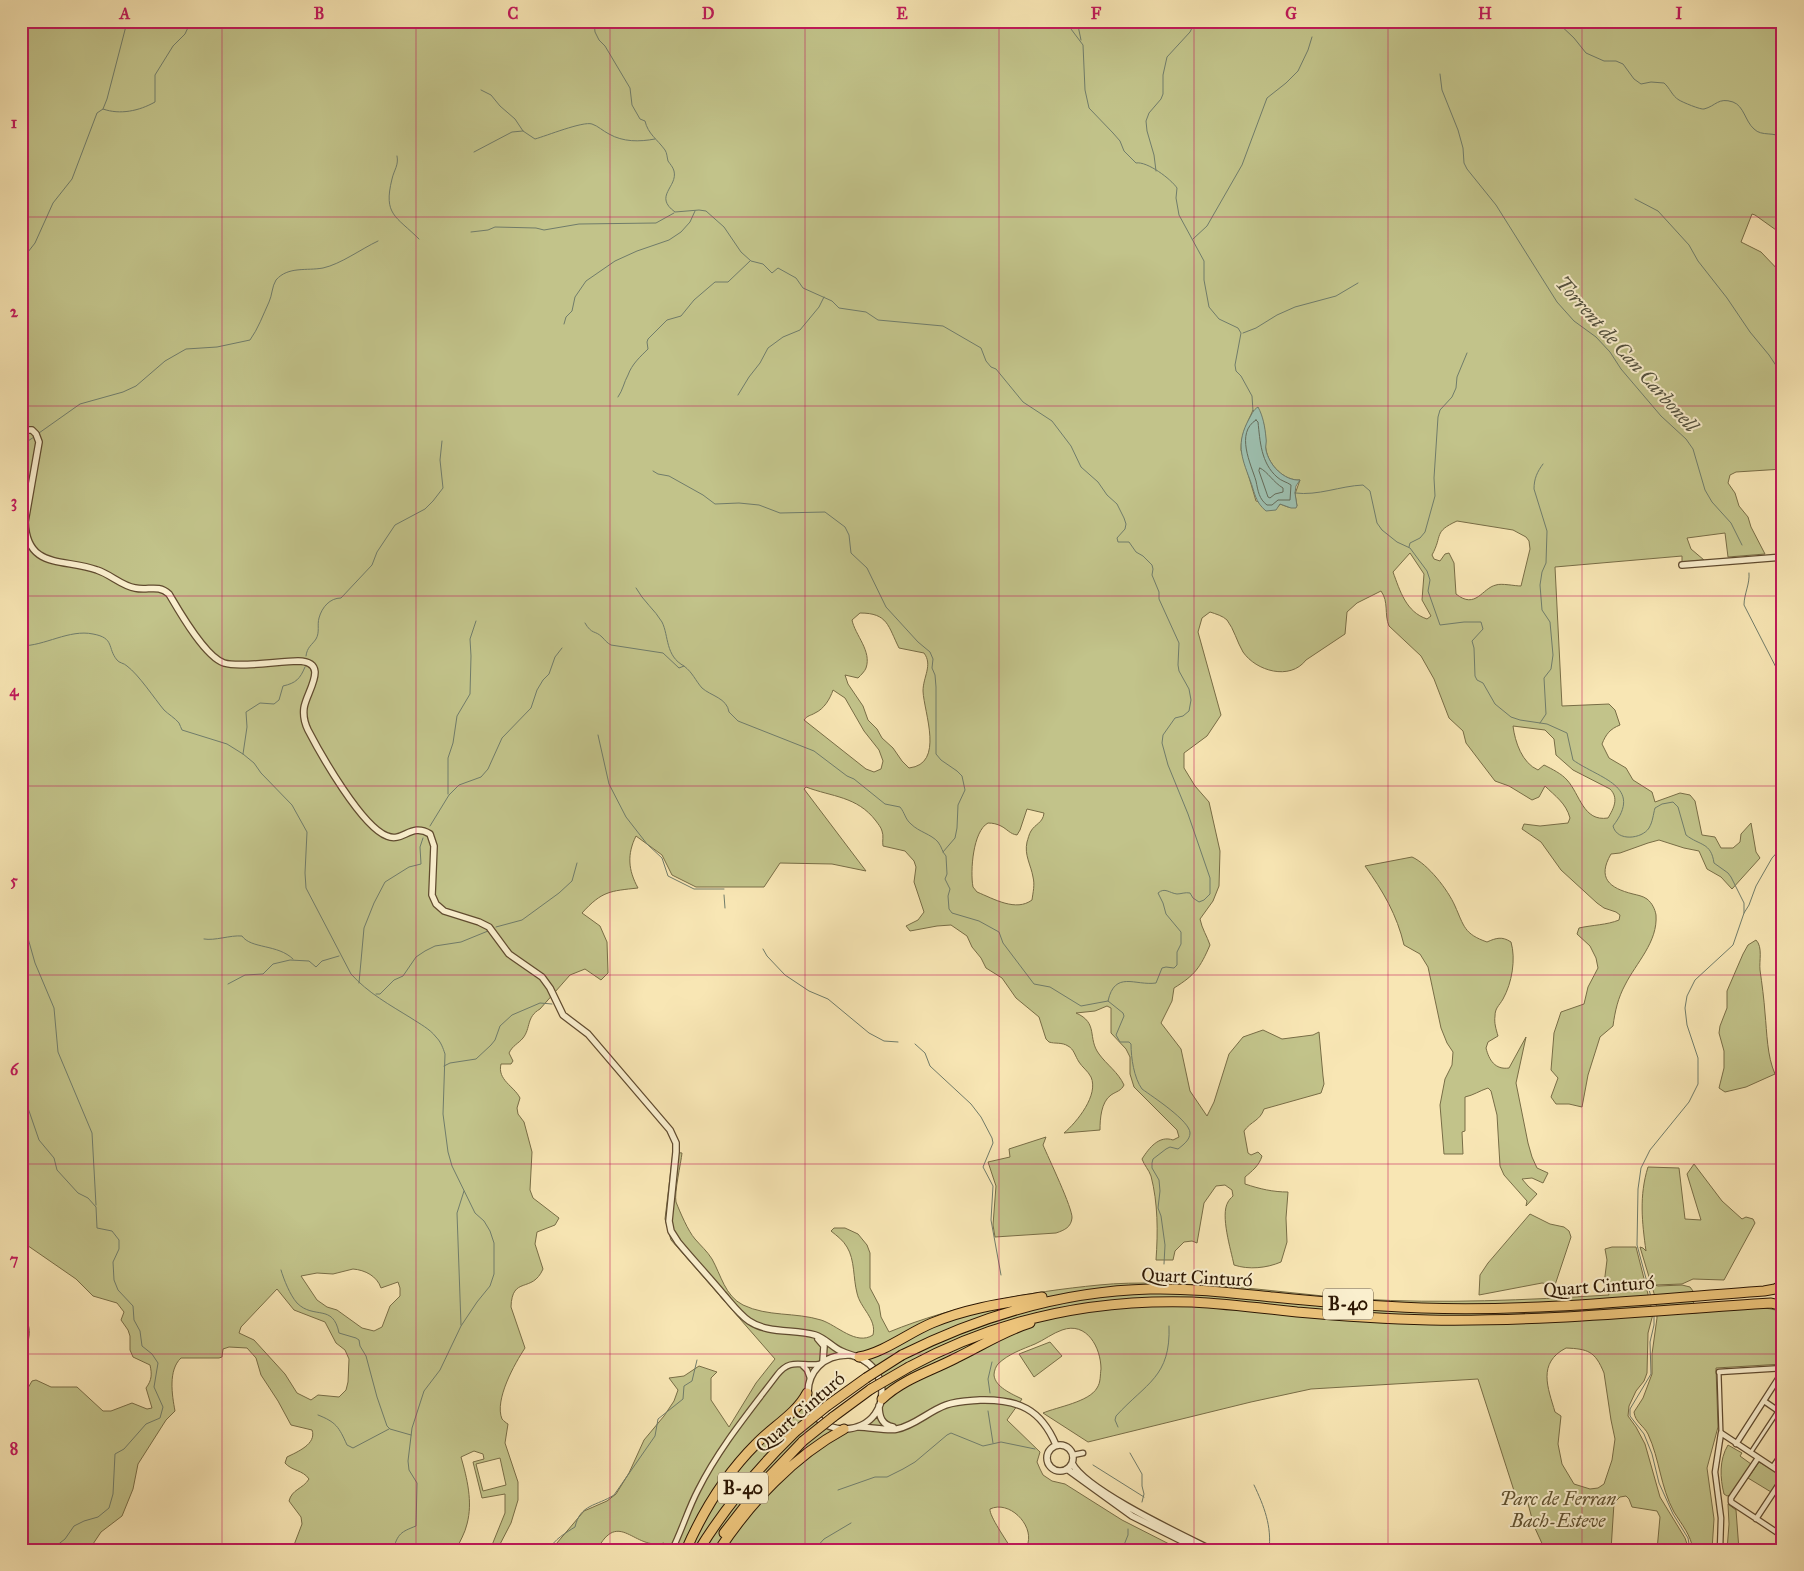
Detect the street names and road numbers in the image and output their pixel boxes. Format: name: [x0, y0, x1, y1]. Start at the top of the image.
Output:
street label: Quart Cinturó: [1141, 1263, 1254, 1291]
street label: Quart Cinturó: [1543, 1271, 1656, 1301]
road number: B-40: [1323, 1288, 1373, 1320]
street label: Quart Cinturó: [750, 1367, 850, 1457]
road number: B-40: [718, 1472, 768, 1504]

